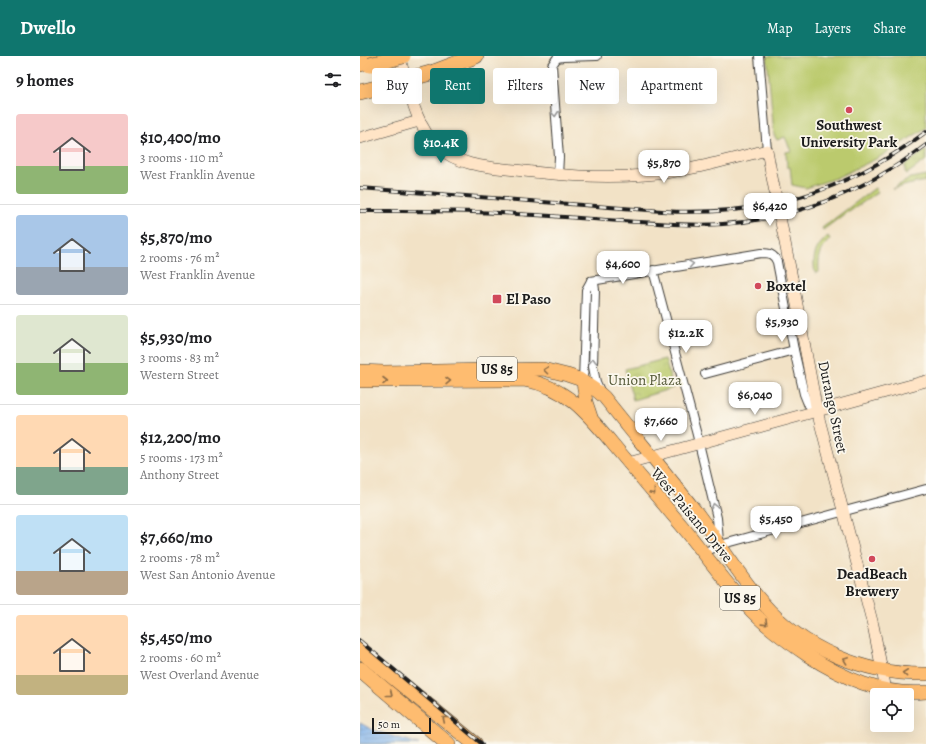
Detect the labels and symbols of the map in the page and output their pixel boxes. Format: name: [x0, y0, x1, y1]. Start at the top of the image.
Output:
marker: Southwest University Park: [844, 105, 854, 115]
one-way arrow: [551, 111, 560, 117]
place label: Southwest University Park: [801, 115, 898, 152]
pin: $10.4K: [408, 130, 474, 164]
pin: $5,870: [631, 150, 697, 184]
pin: $6,420: [737, 193, 803, 227]
pin: $4,600: [590, 251, 656, 285]
one-way arrow: [688, 260, 694, 269]
place label: Boxtel: [766, 276, 806, 296]
marker: Boxtel: [753, 281, 763, 291]
place label: El Paso: [506, 289, 551, 309]
marker: El Paso: [491, 293, 503, 305]
pin: $5,930: [749, 309, 815, 343]
pin: $12.2K: [653, 320, 719, 354]
road number: US 85: [477, 357, 517, 381]
one-way arrow: [589, 358, 597, 364]
street label: Durango Street: [813, 359, 853, 455]
one-way arrow: [543, 366, 549, 375]
park label: Union Plaza: [608, 370, 682, 390]
one-way arrow: [382, 377, 388, 385]
one-way arrow: [445, 377, 451, 385]
pin: $6,040: [722, 382, 788, 416]
pin: $7,660: [628, 408, 694, 442]
street label: West Paisano Drive: [646, 463, 738, 567]
one-way arrow: [649, 488, 656, 495]
one-way arrow: [710, 503, 719, 510]
pin: $5,450: [743, 506, 809, 540]
marker: DeadBeach Brewery: [867, 554, 877, 564]
place label: DeadBeach Brewery: [837, 564, 907, 601]
road number: US 85: [720, 586, 760, 610]
one-way arrow: [760, 619, 768, 626]
one-way arrow: [842, 656, 849, 664]
one-way arrow: [901, 669, 908, 678]
one-way arrow: [386, 689, 393, 696]
scale bar: [372, 716, 431, 735]
one-way arrow: [442, 717, 449, 724]

